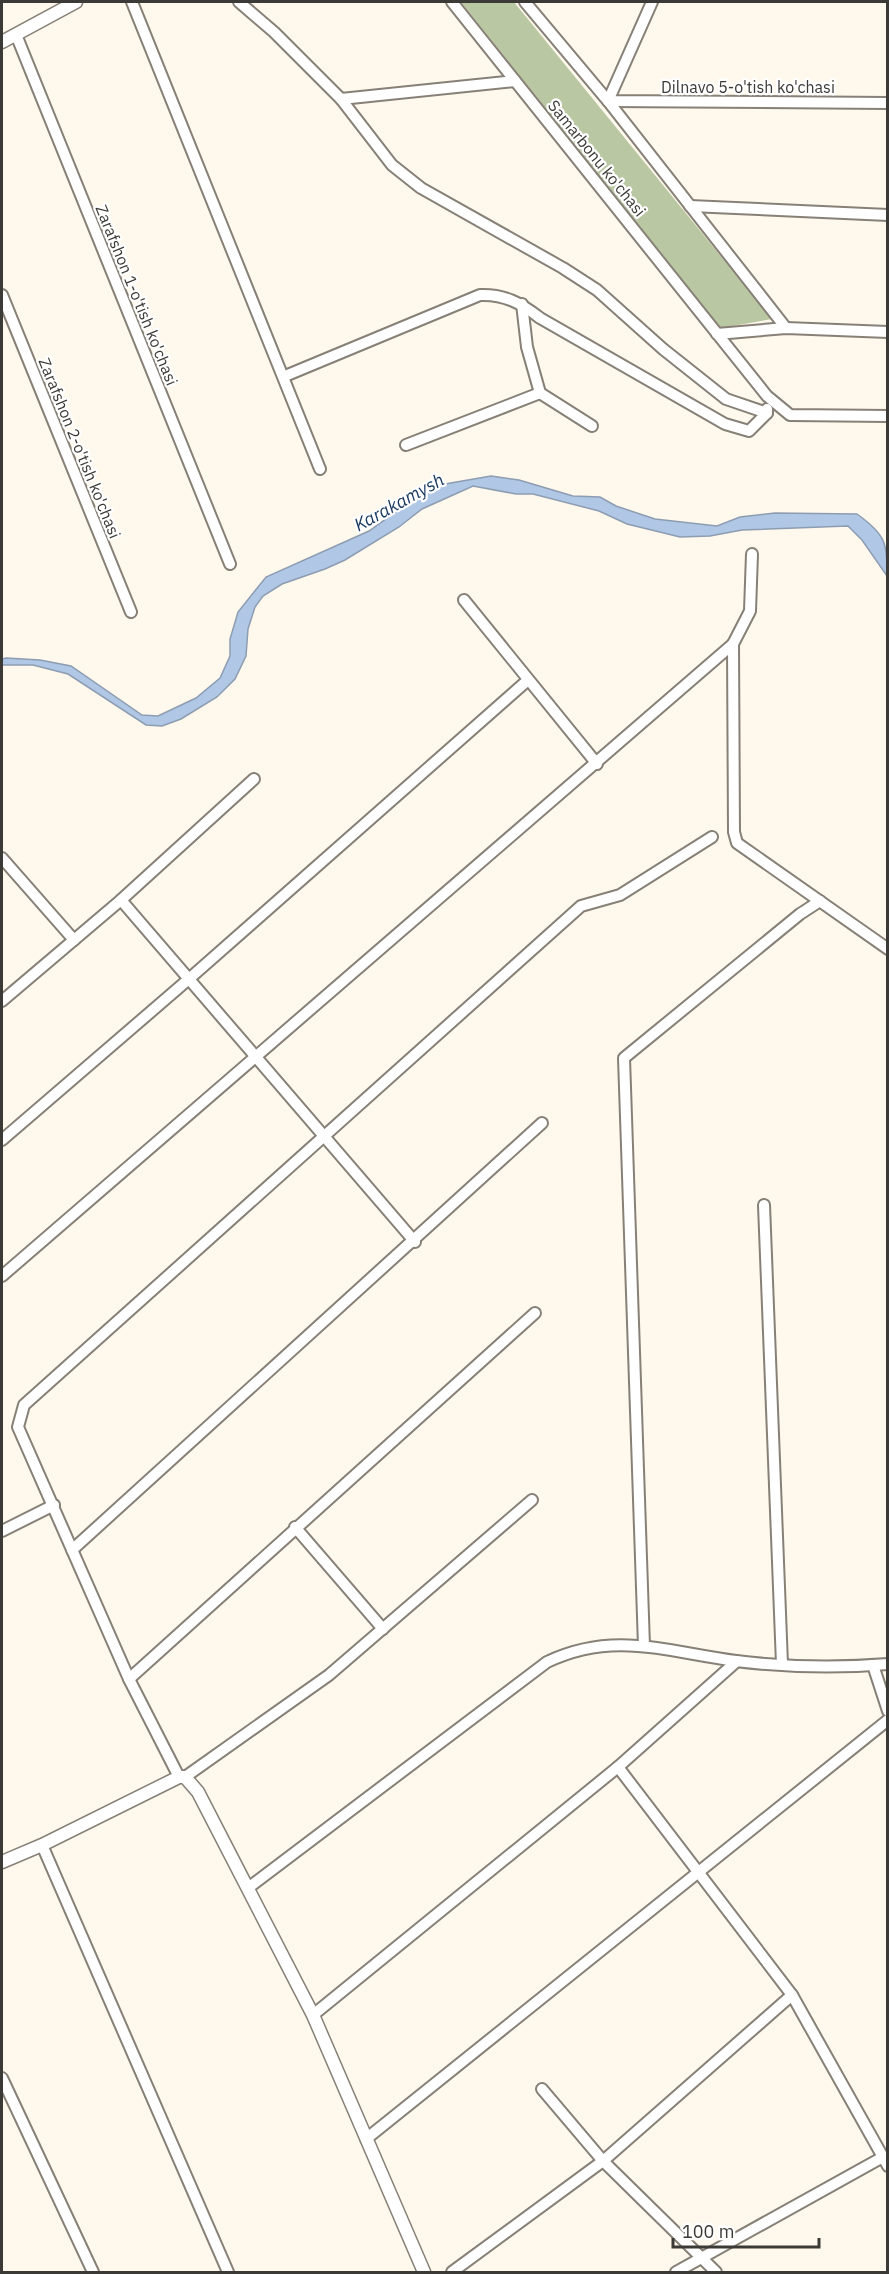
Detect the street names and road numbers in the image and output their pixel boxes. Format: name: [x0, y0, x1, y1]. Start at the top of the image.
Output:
street label: Dilnavo 5-o'tish ko'chasi: [661, 77, 835, 97]
street label: Samarbonu ko'chasi: [544, 96, 650, 220]
street label: Zarafshon 1-o'tish ko'chasi: [92, 202, 182, 388]
street label: Zarafshon 2-o'tish ko'chasi: [35, 355, 125, 541]

